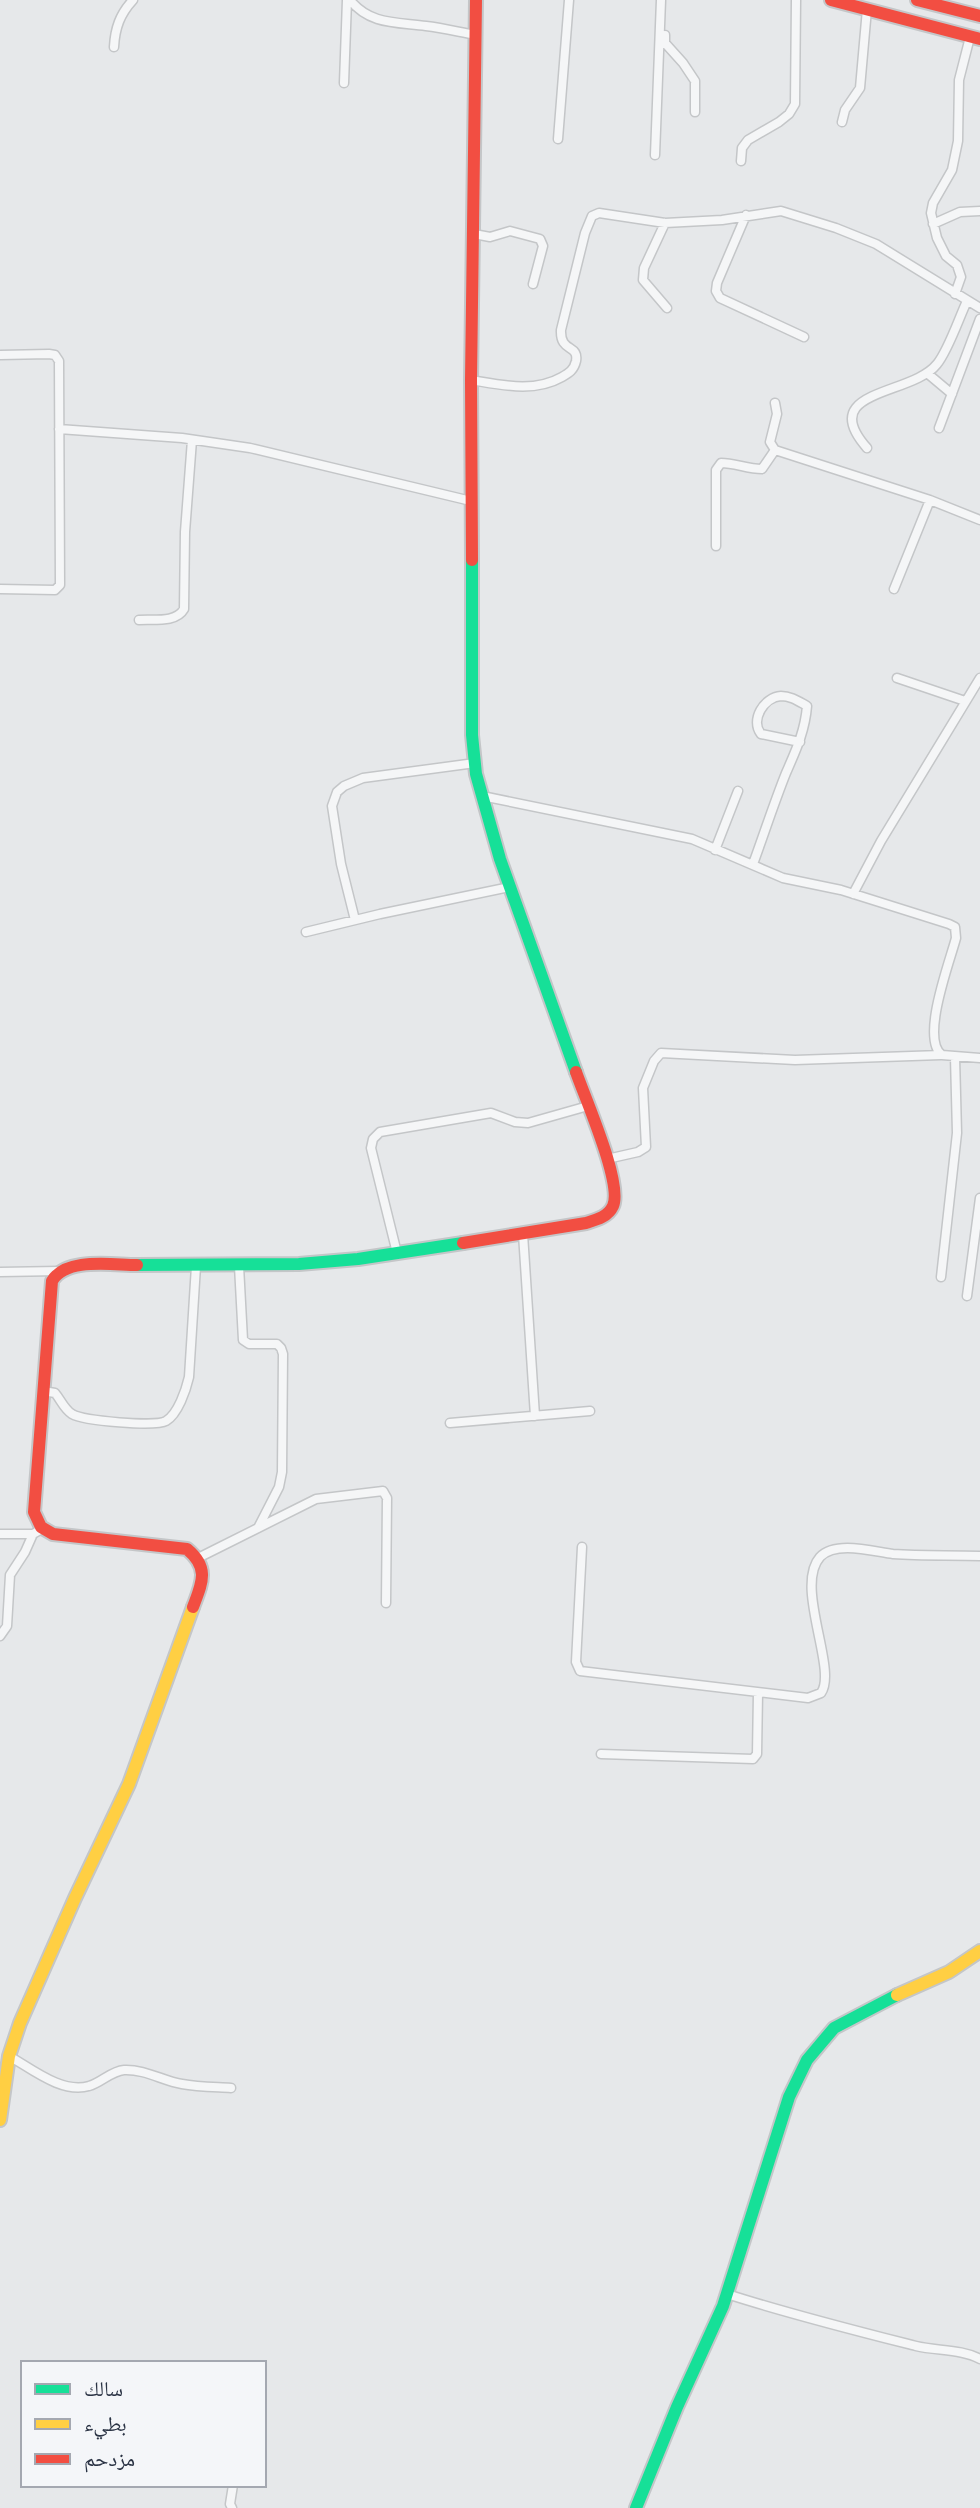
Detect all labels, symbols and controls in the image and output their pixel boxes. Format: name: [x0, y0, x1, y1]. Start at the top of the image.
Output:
legend: [21, 2361, 266, 2487]
text: سالك: [84, 2377, 123, 2404]
text: بطيء: [84, 2412, 127, 2440]
text: مزدحم: [84, 2447, 135, 2474]

